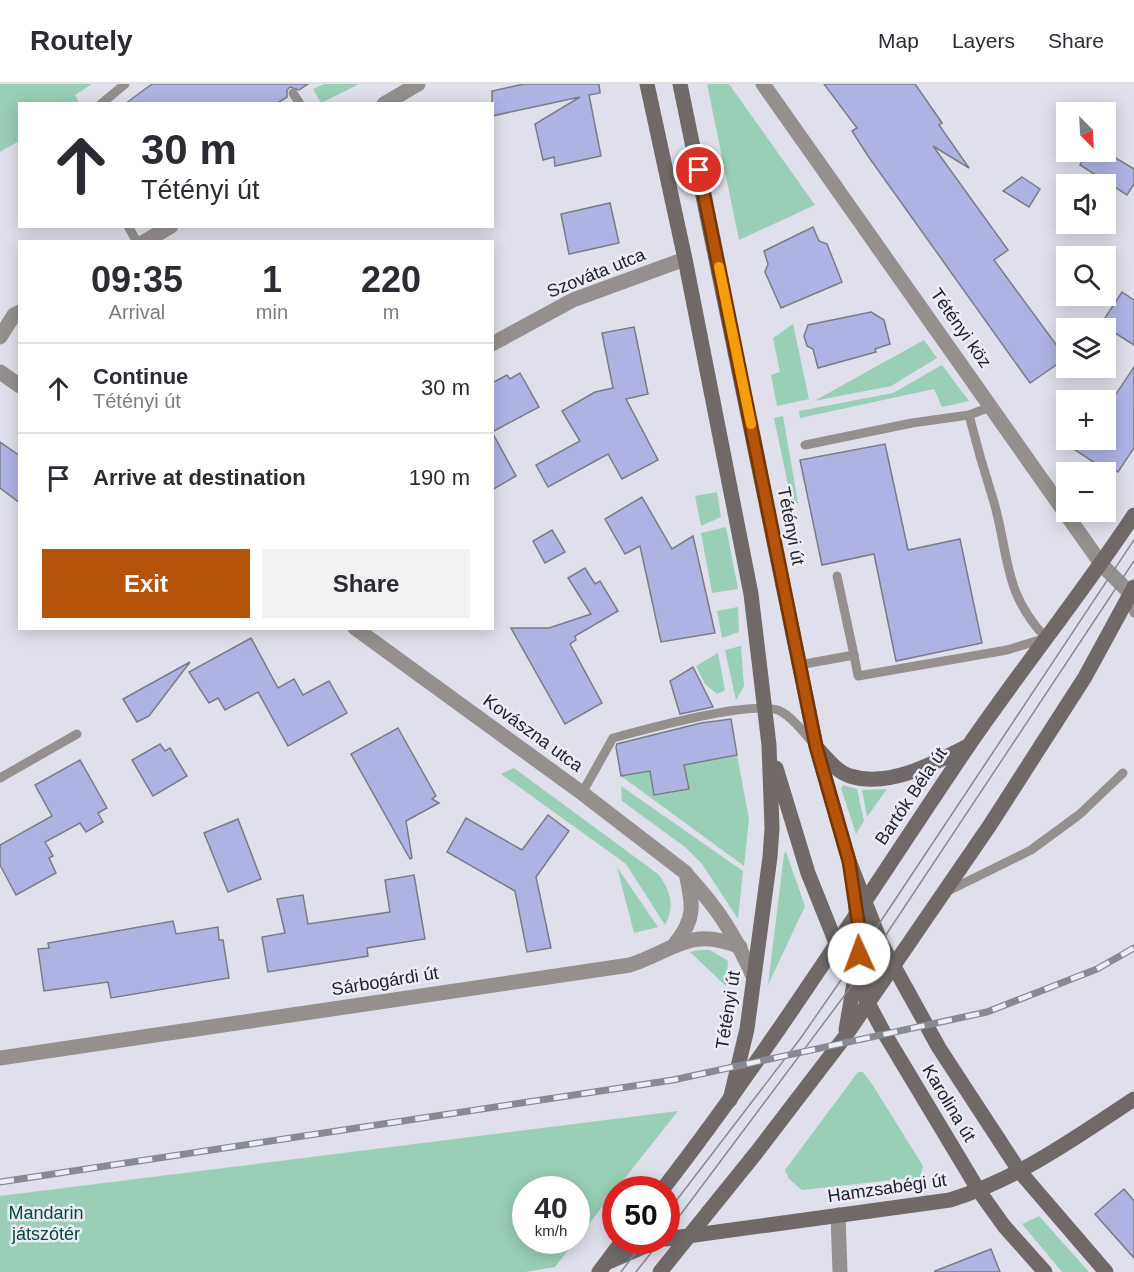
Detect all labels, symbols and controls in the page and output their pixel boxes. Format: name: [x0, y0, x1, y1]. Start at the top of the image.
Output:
text: Routely: [30, 25, 133, 56]
text: Map: [878, 29, 919, 52]
text: Layers: [952, 29, 1015, 52]
text: Share: [1048, 29, 1104, 52]
north arrow: [1056, 102, 1116, 162]
map controls: [1056, 102, 1116, 522]
icon: ahead: [42, 126, 120, 204]
text: 30 m: [141, 126, 237, 173]
pin: [673, 144, 724, 195]
icon: arrive: [682, 153, 715, 186]
button: sound: [1056, 174, 1116, 234]
text: Tétényi út: [141, 175, 260, 205]
street label: Szováta utca: [544, 244, 649, 302]
button: search: [1056, 246, 1116, 306]
text: 09:35: [91, 259, 183, 300]
text: 1: [262, 259, 282, 300]
text: 220: [361, 259, 421, 300]
street label: Tétényi köz: [926, 285, 996, 371]
text: Arrival: [109, 301, 165, 323]
text: min: [256, 301, 288, 323]
text: m: [383, 301, 399, 323]
button: layers: [1056, 318, 1116, 378]
text: Continue: [93, 364, 188, 389]
icon: ahead: [42, 372, 75, 405]
text: 30 m: [421, 375, 470, 400]
text: Tétényi út: [93, 390, 181, 412]
button: +: [1056, 390, 1116, 450]
icon: arrive: [42, 462, 75, 495]
button: −: [1056, 462, 1116, 522]
text: Arrive at destination: [93, 465, 306, 490]
text: 190 m: [409, 465, 470, 490]
street label: Tétényi út: [774, 485, 808, 567]
button: Exit: [42, 549, 250, 618]
button: Share: [262, 549, 470, 618]
street label: Kovászna utca: [479, 690, 587, 776]
street label: Bartók Béla út: [871, 744, 951, 848]
position arrow: [827, 922, 891, 986]
street label: Sárbogárdi út: [330, 963, 440, 999]
street label: Tétényi út: [712, 969, 744, 1051]
street label: Karolina út: [918, 1061, 980, 1145]
street label: Hamzsabégi út: [826, 1170, 948, 1206]
speed limit sign: 50: [602, 1176, 680, 1254]
text: 40: [534, 1191, 568, 1224]
park label: Mandarin játszótér: [8, 1203, 84, 1244]
text: km/h: [535, 1222, 567, 1239]

